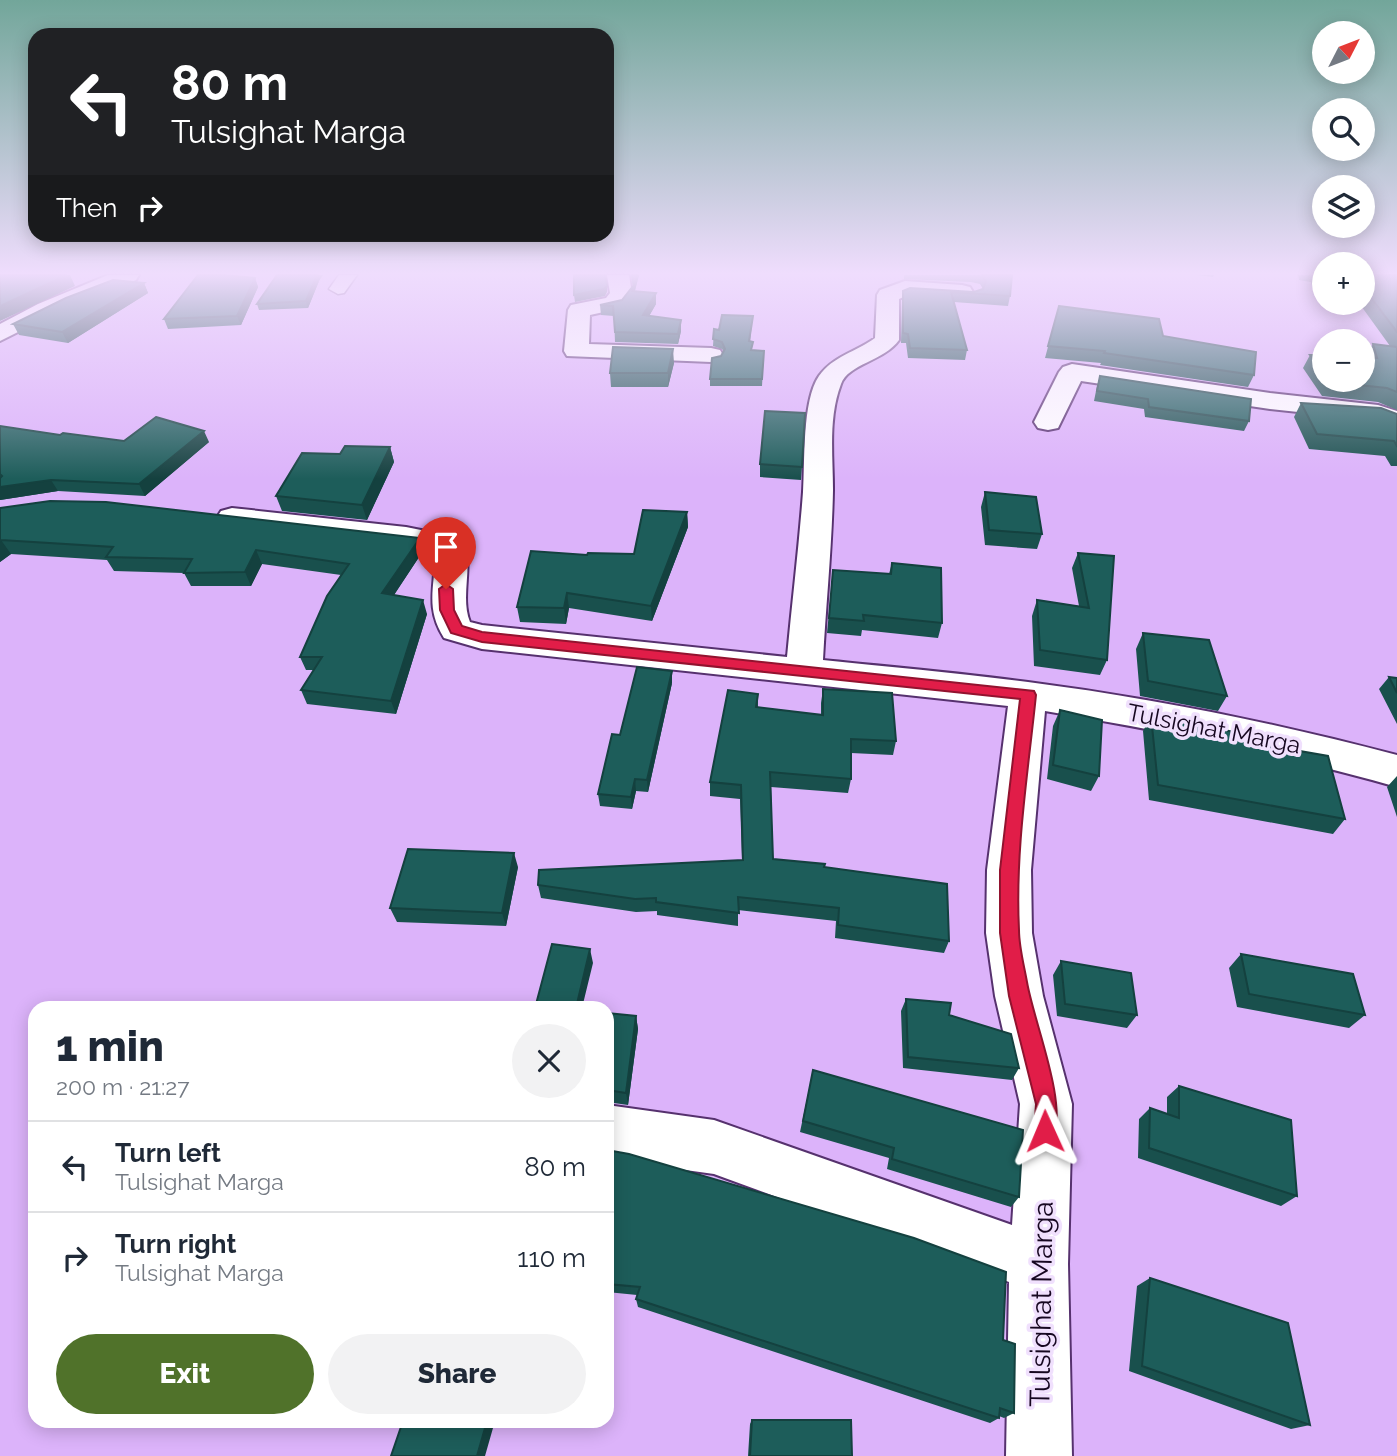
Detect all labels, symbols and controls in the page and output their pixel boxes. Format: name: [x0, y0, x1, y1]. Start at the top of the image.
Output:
north arrow: [1312, 21, 1376, 84]
map controls: [1312, 21, 1375, 392]
text: 80 m: [171, 54, 288, 111]
icon: left: [56, 56, 147, 147]
button: search: [1312, 98, 1375, 161]
text: Tulsighat Marga: [171, 113, 406, 150]
button: layers: [1312, 175, 1375, 238]
icon: right: [131, 189, 169, 227]
text: Then: [56, 193, 117, 223]
button: +: [1312, 252, 1375, 315]
button: −: [1312, 329, 1375, 392]
pin: [416, 517, 476, 589]
icon: arrive: [427, 528, 465, 566]
street label: Tulsighat Marga: [1125, 697, 1303, 760]
text: 1 min: [56, 1022, 164, 1071]
button: close: [512, 1024, 586, 1098]
text: 200 m · 21:27: [56, 1073, 190, 1100]
position arrow: [1008, 1094, 1082, 1168]
text: Turn left: [115, 1138, 221, 1168]
icon: left: [56, 1148, 94, 1186]
text: 80 m: [524, 1152, 586, 1182]
text: Tulsighat Marga: [115, 1168, 284, 1195]
street label: Tulsighat Marga: [1023, 1201, 1060, 1407]
text: Turn right: [115, 1229, 236, 1259]
icon: right: [56, 1239, 94, 1277]
text: 110 m: [517, 1243, 586, 1273]
text: Tulsighat Marga: [115, 1259, 284, 1286]
button: Exit: [56, 1334, 314, 1414]
button: Share: [328, 1334, 586, 1414]

